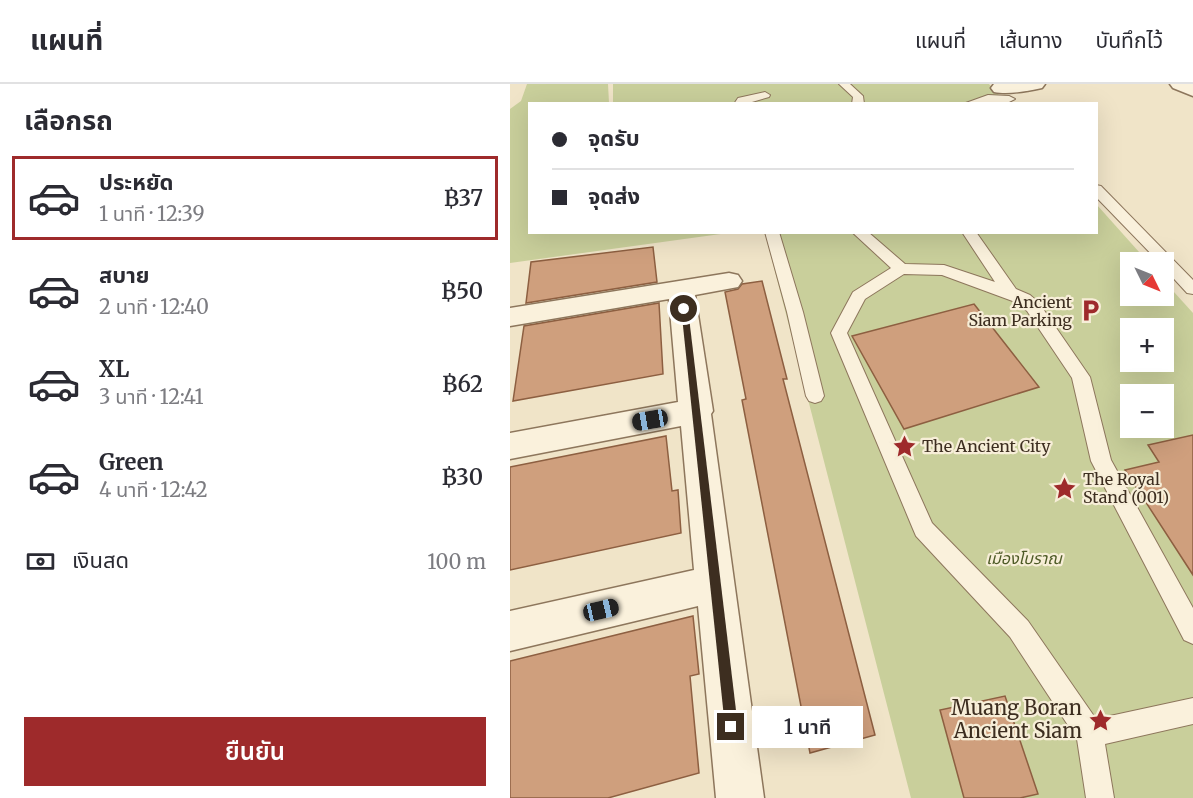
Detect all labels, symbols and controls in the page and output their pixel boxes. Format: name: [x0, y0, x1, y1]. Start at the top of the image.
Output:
text: แผนที่: [30, 22, 103, 58]
text: แผนที่: [915, 27, 966, 54]
text: เส้นทาง: [999, 27, 1063, 54]
text: บันทึกไว้: [1096, 27, 1163, 54]
text: เลือกรถ: [24, 103, 113, 137]
text: จุดรับ: [588, 124, 640, 152]
text: ประหยัด: [99, 168, 174, 196]
icon: car: [27, 171, 81, 225]
text: จุดส่ง: [588, 182, 640, 210]
text: ฿37: [444, 184, 483, 212]
text: 1 นาที · 12:39: [99, 201, 205, 226]
north arrow: [1120, 252, 1174, 306]
map controls: [1120, 252, 1174, 438]
text: สบาย: [99, 261, 149, 289]
icon: car: [27, 264, 81, 318]
text: ฿50: [441, 277, 483, 305]
place label: Ancient Siam Parking: [968, 292, 1073, 330]
text: 2 นาที · 12:40: [99, 294, 209, 319]
route start: [670, 295, 697, 322]
parking icon: Ancient Siam Parking: [1077, 298, 1103, 324]
button: +: [1120, 318, 1174, 372]
text: XL: [99, 355, 129, 383]
icon: car: [27, 357, 81, 411]
text: ฿62: [442, 370, 483, 398]
text: 3 นาที · 12:41: [99, 384, 204, 409]
button: −: [1120, 384, 1174, 438]
car: [631, 408, 669, 432]
place icon: The Ancient City: [891, 433, 917, 459]
place label: The Ancient City: [922, 436, 1051, 456]
text: Green: [99, 448, 163, 476]
icon: car: [27, 450, 81, 504]
text: ฿30: [442, 463, 483, 491]
place label: The Royal Stand (001): [1083, 469, 1169, 507]
place icon: The Royal Stand (001): [1052, 475, 1078, 501]
text: 4 นาที · 12:42: [99, 477, 208, 502]
icon: cash: [24, 545, 57, 578]
text: เงินสด: [72, 546, 129, 574]
park label: เมืองโบราณ: [986, 548, 1063, 568]
text: 100 m: [427, 549, 486, 574]
car: [581, 597, 621, 623]
place label: Muang Boran Ancient Siam: [951, 695, 1082, 743]
callout: 1 นาที: [752, 706, 863, 748]
place icon: Muang Boran Ancient Siam: [1087, 707, 1113, 733]
route end: [717, 713, 744, 740]
text: 1 นาที: [784, 714, 831, 739]
button: ยืนยัน: [24, 717, 486, 786]

